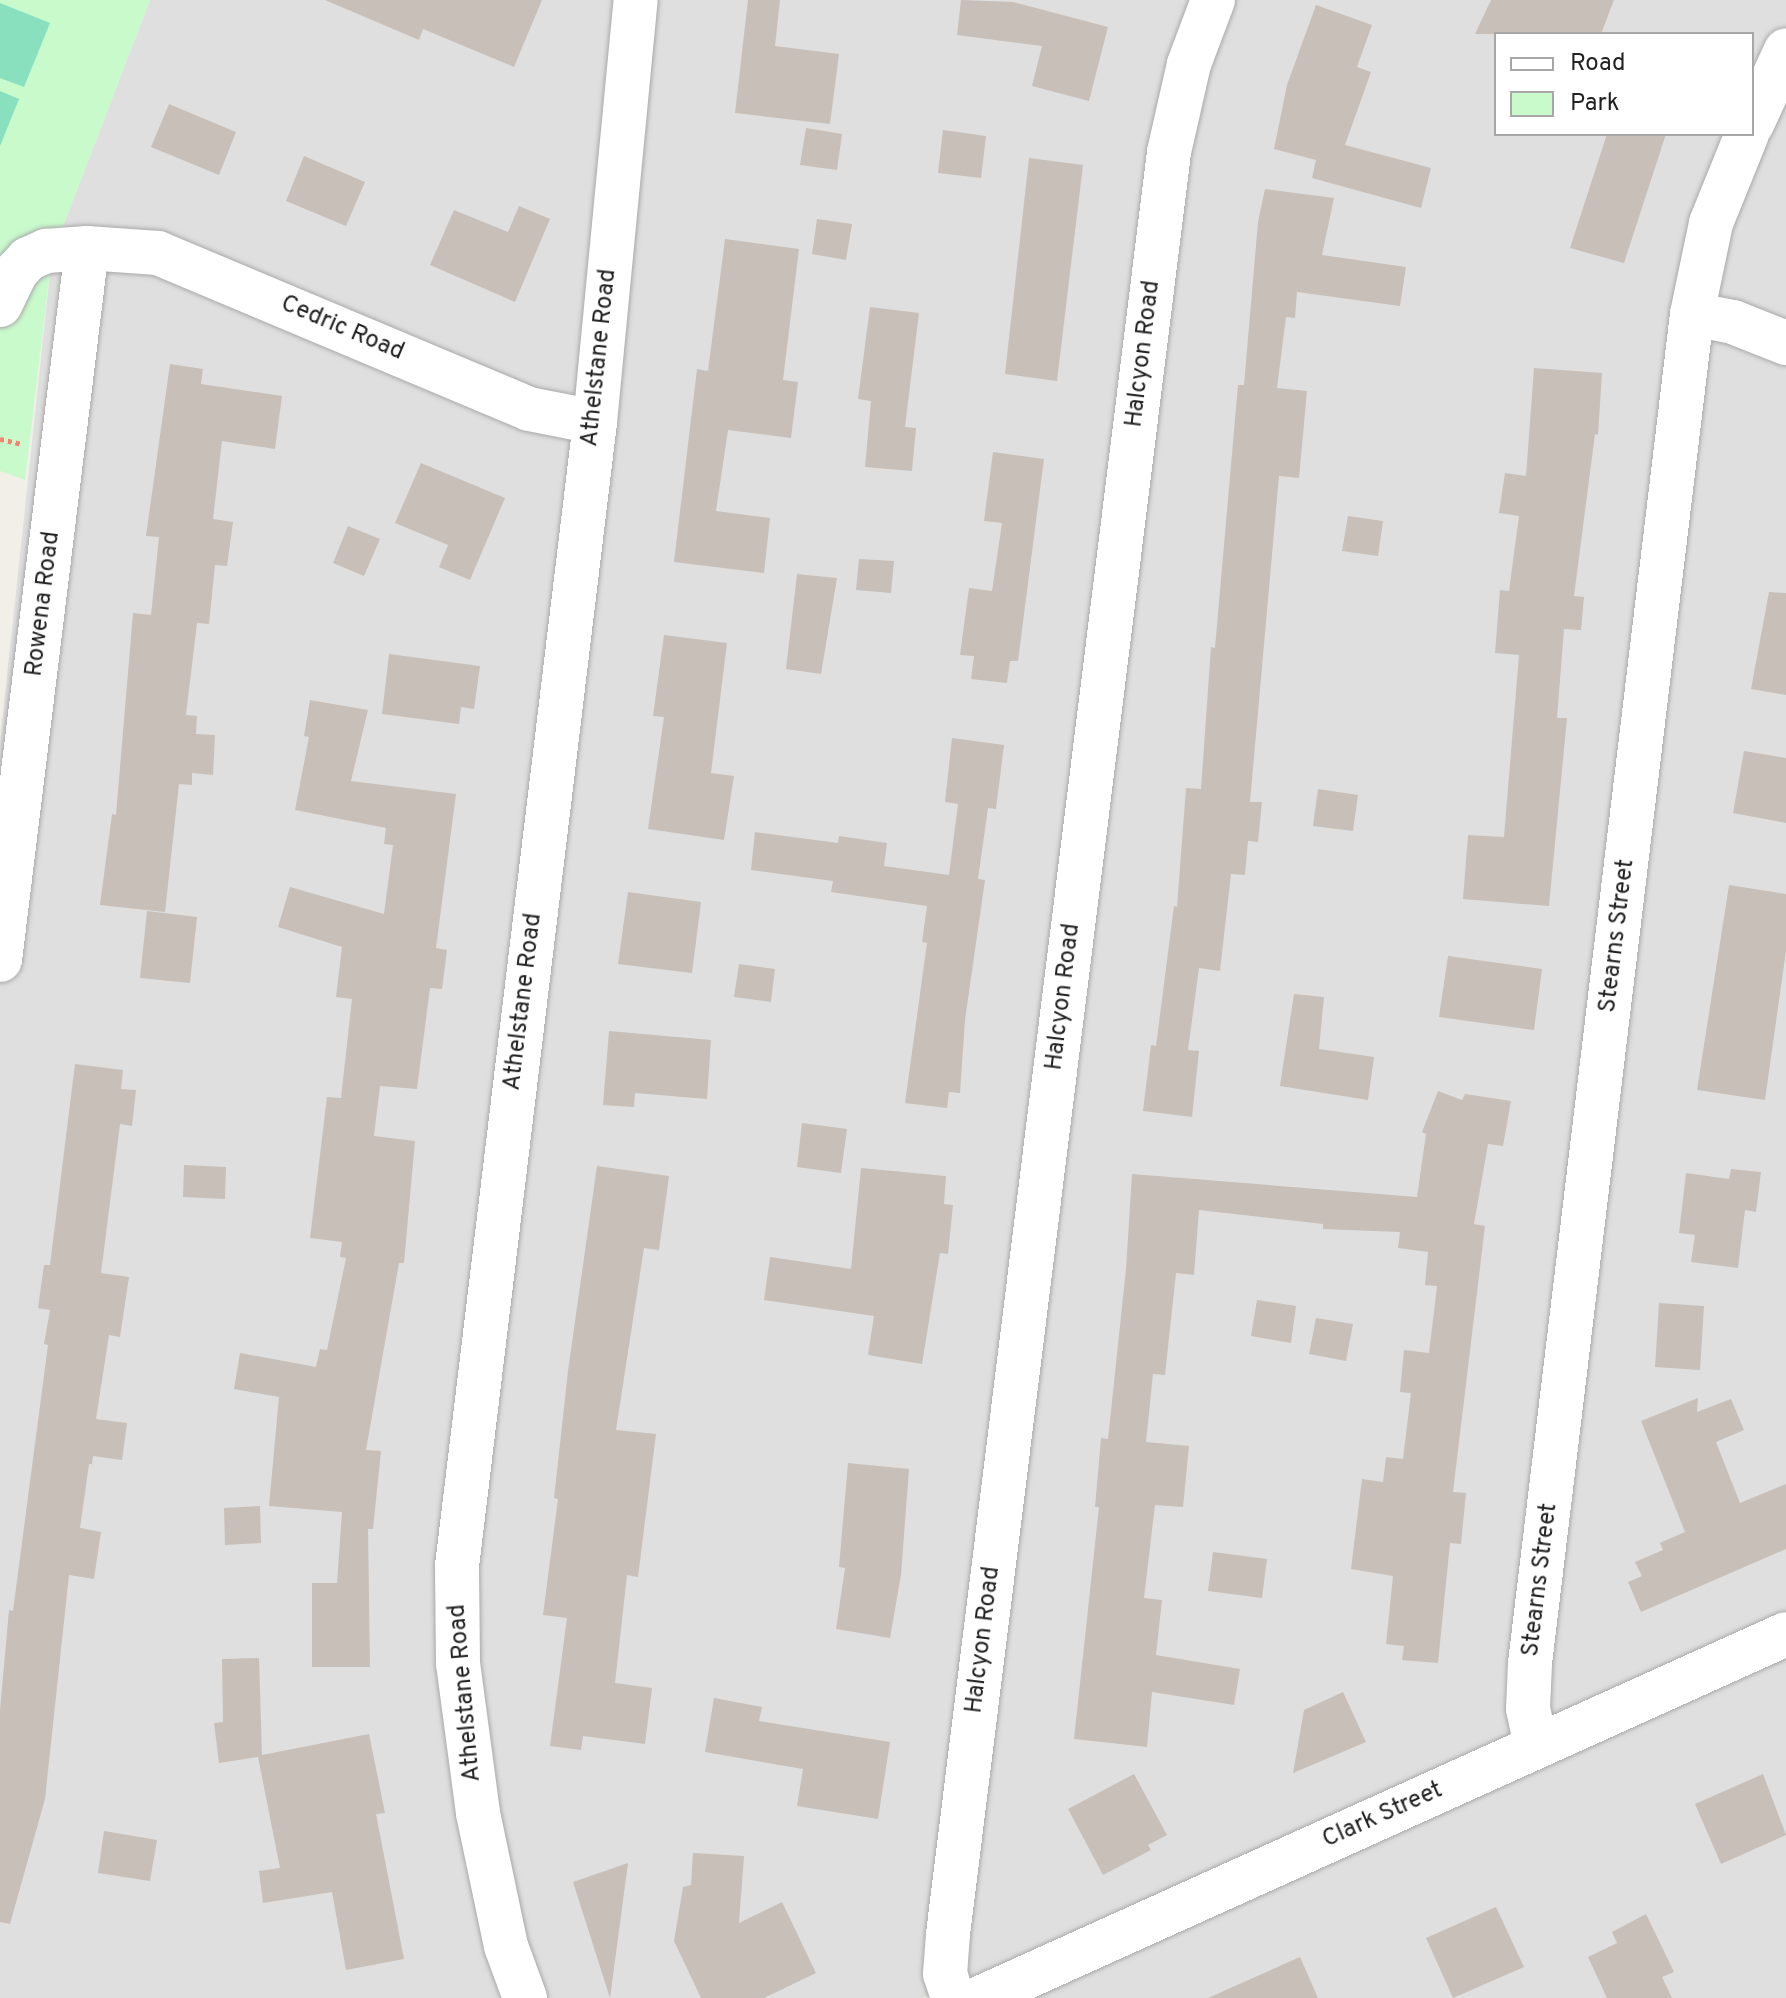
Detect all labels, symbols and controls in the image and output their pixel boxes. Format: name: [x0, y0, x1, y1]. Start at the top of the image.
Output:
legend: [1494, 32, 1754, 136]
text: Road: [1570, 49, 1626, 79]
text: Park: [1570, 89, 1620, 119]
street label: Athelstane Road: [576, 268, 624, 448]
street label: Halcyon Road: [1121, 279, 1167, 429]
street label: Cedric Road: [276, 290, 408, 368]
street label: Rowena Road: [21, 530, 67, 678]
street label: Stearns Street: [1594, 858, 1642, 1014]
street label: Athelstane Road: [499, 912, 549, 1092]
street label: Halcyon Road: [1041, 922, 1087, 1072]
street label: Stearns Street: [1517, 1502, 1565, 1658]
street label: Halcyon Road: [961, 1565, 1007, 1715]
street label: Athelstane Road: [444, 1603, 488, 1783]
street label: Clark Street: [1318, 1777, 1448, 1855]

